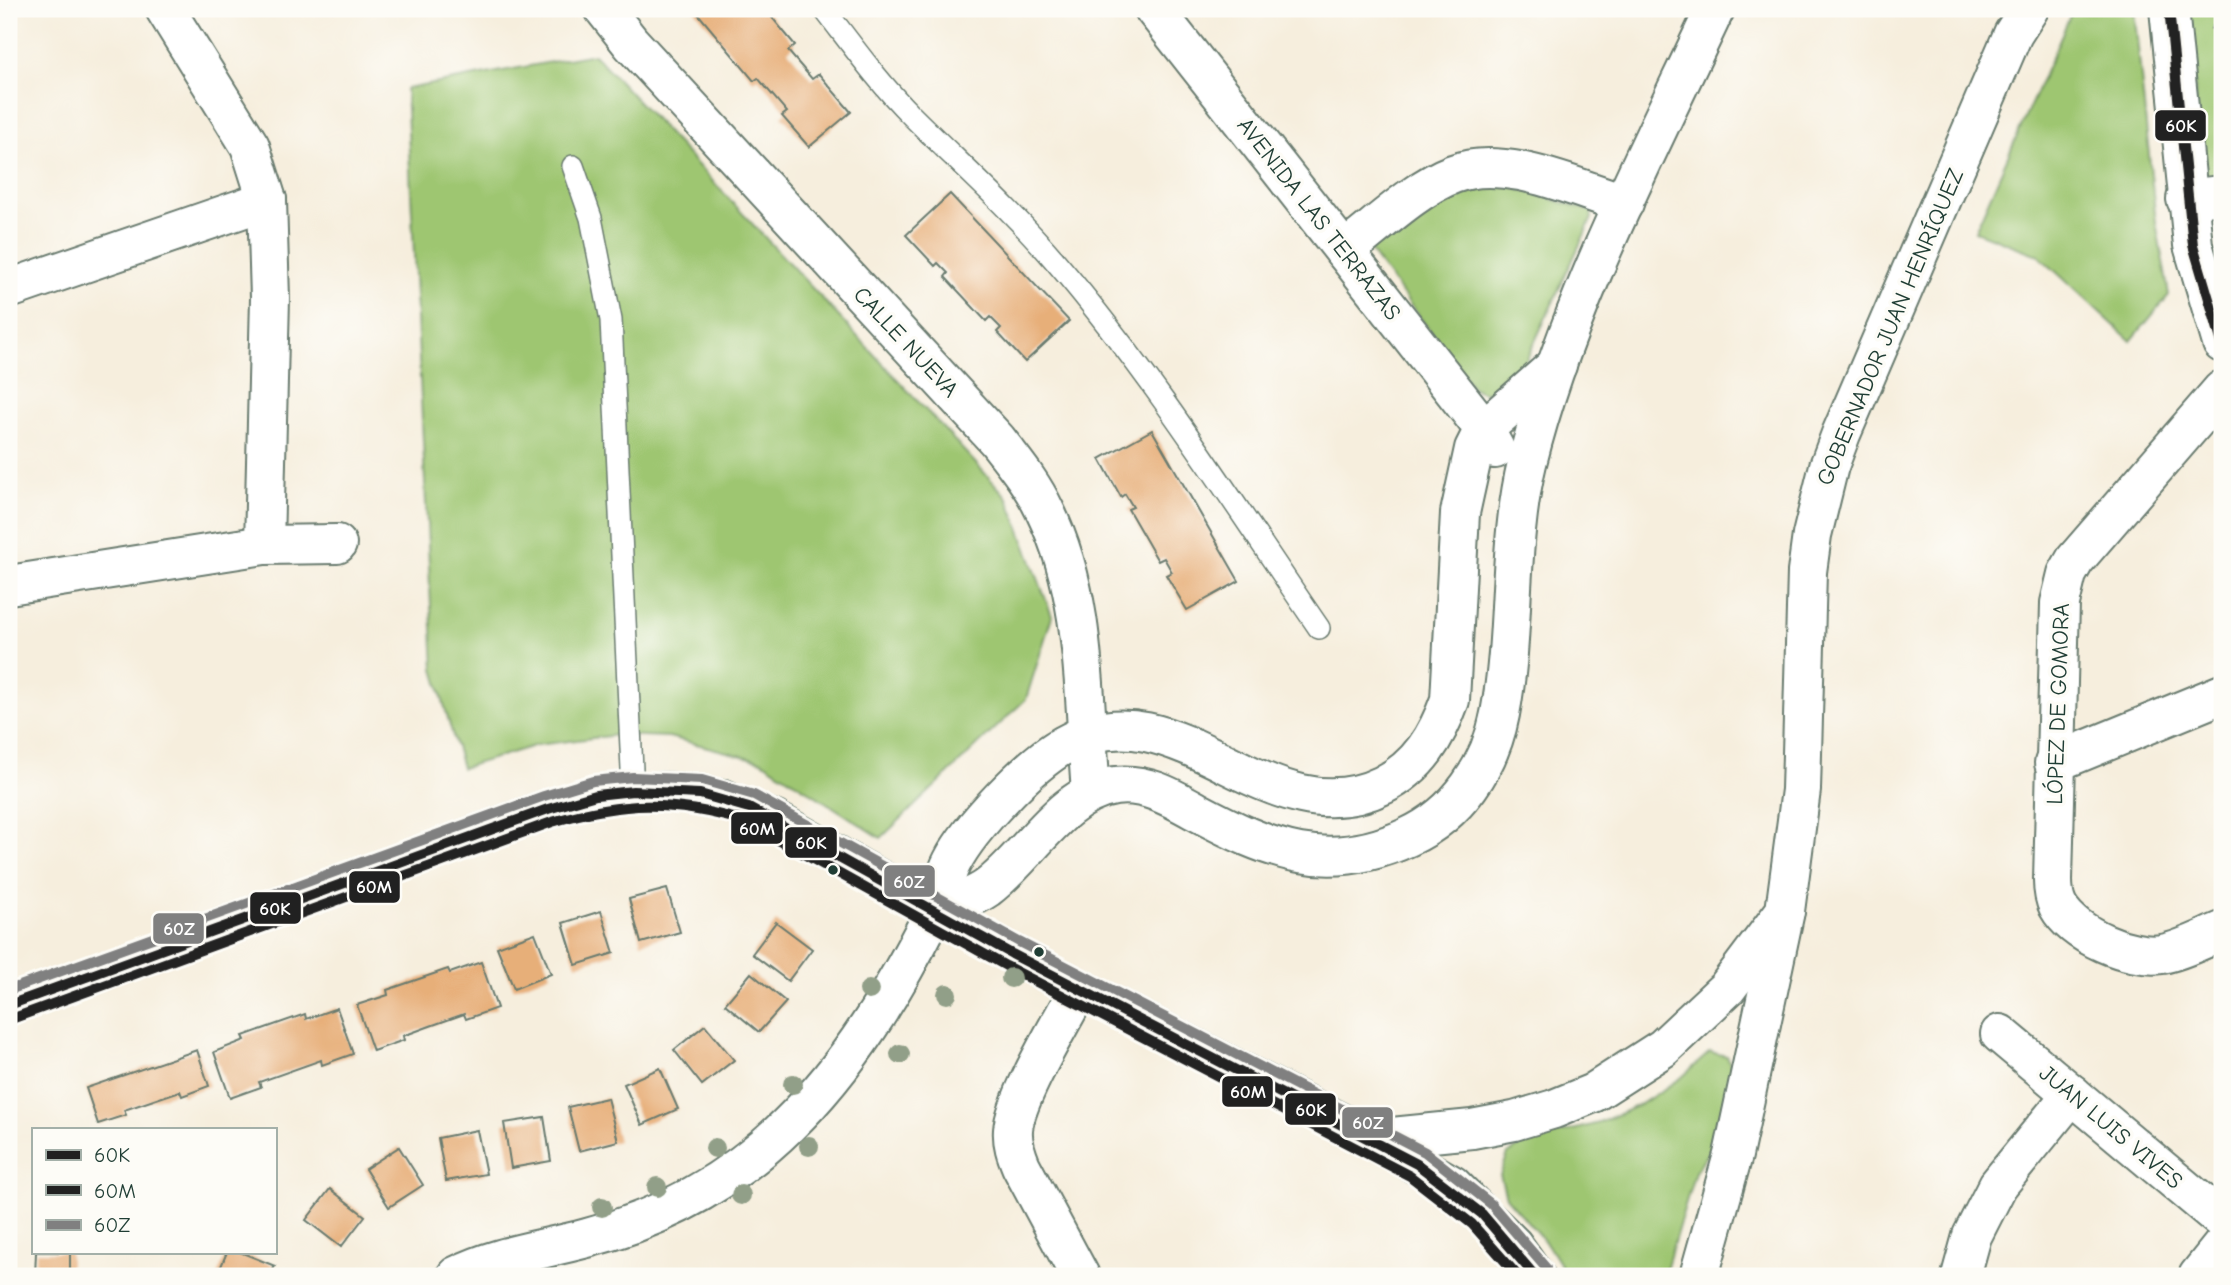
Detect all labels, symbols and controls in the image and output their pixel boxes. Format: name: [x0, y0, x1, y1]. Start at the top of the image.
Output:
line badge: 60K: [2154, 109, 2207, 142]
street label: AVENIDA LAS TERRAZAS: [1232, 112, 1406, 326]
text: 60K: [2165, 115, 2197, 137]
street label: GOBERNADOR JUAN HENRÍQUEZ: [1811, 165, 1969, 489]
street label: CALLE NUEVA: [848, 281, 964, 403]
street label: LÓPEZ DE GOMORA: [2041, 603, 2075, 805]
line badge: 60M: [730, 811, 784, 845]
text: 60M: [739, 818, 775, 840]
line badge: 60K: [784, 826, 838, 859]
text: 60K: [795, 832, 827, 854]
unlabelled marker: [826, 863, 840, 877]
line badge: 60Z: [883, 864, 936, 898]
line badge: 60M: [348, 870, 401, 904]
text: 60Z: [893, 871, 925, 893]
text: 60M: [356, 876, 392, 898]
line badge: 60K: [249, 891, 302, 925]
text: 60K: [259, 898, 291, 920]
line badge: 60Z: [152, 912, 205, 945]
text: 60Z: [163, 918, 195, 940]
unlabelled marker: [1032, 945, 1046, 959]
street label: JUAN LUIS VIVES: [2034, 1059, 2188, 1195]
line badge: 60M: [1221, 1075, 1274, 1108]
text: 60M: [1230, 1081, 1266, 1103]
line badge: 60K: [1284, 1092, 1337, 1126]
text: 60K: [1295, 1099, 1327, 1121]
line badge: 60Z: [1341, 1106, 1394, 1139]
text: 60Z: [1352, 1112, 1384, 1134]
legend: [32, 1128, 276, 1254]
text: 60K: [94, 1143, 130, 1167]
text: 60M: [94, 1179, 136, 1203]
text: 60Z: [94, 1213, 130, 1237]

